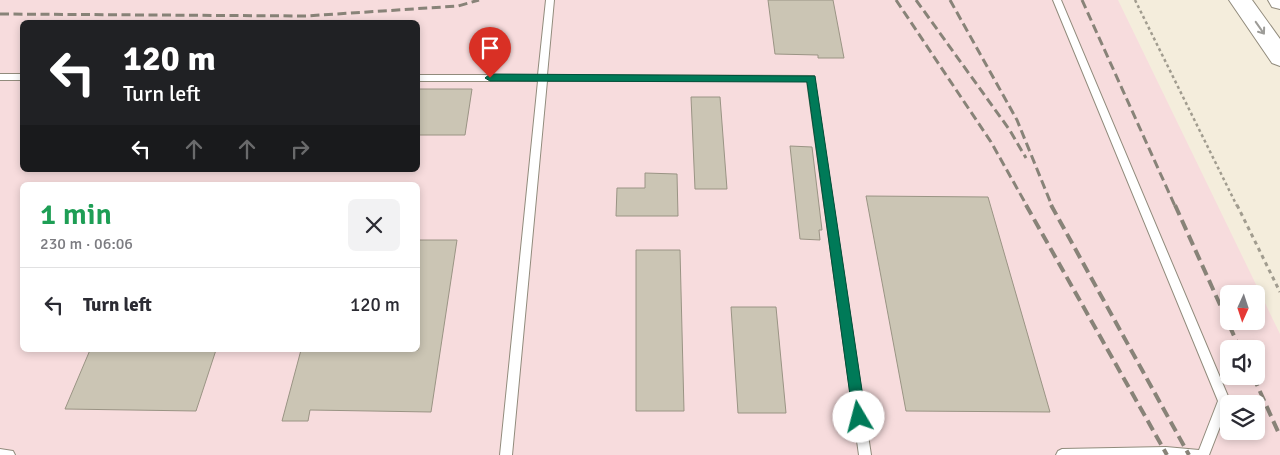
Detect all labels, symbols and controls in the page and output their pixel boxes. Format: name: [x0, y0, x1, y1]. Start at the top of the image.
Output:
one-way arrow: [1255, 21, 1265, 35]
pin: [469, 27, 511, 78]
icon: arrive: [476, 34, 504, 62]
text: 120 m: [123, 37, 216, 80]
icon: left: [40, 40, 105, 105]
text: Turn left: [123, 80, 201, 107]
icon: left: [127, 135, 155, 163]
icon: ahead: [180, 135, 208, 163]
icon: ahead: [233, 135, 261, 163]
icon: right: [286, 135, 314, 163]
text: 1 min: [40, 196, 112, 233]
button: close: [348, 199, 400, 251]
text: 230 m · 06:06: [40, 234, 133, 254]
north arrow: [1220, 285, 1265, 330]
map controls: [1220, 285, 1265, 440]
icon: left: [40, 291, 68, 319]
text: Turn left: [83, 293, 152, 317]
text: 120 m: [350, 293, 400, 317]
button: sound: [1220, 340, 1265, 385]
position arrow: [832, 390, 884, 442]
button: layers: [1220, 395, 1265, 440]

